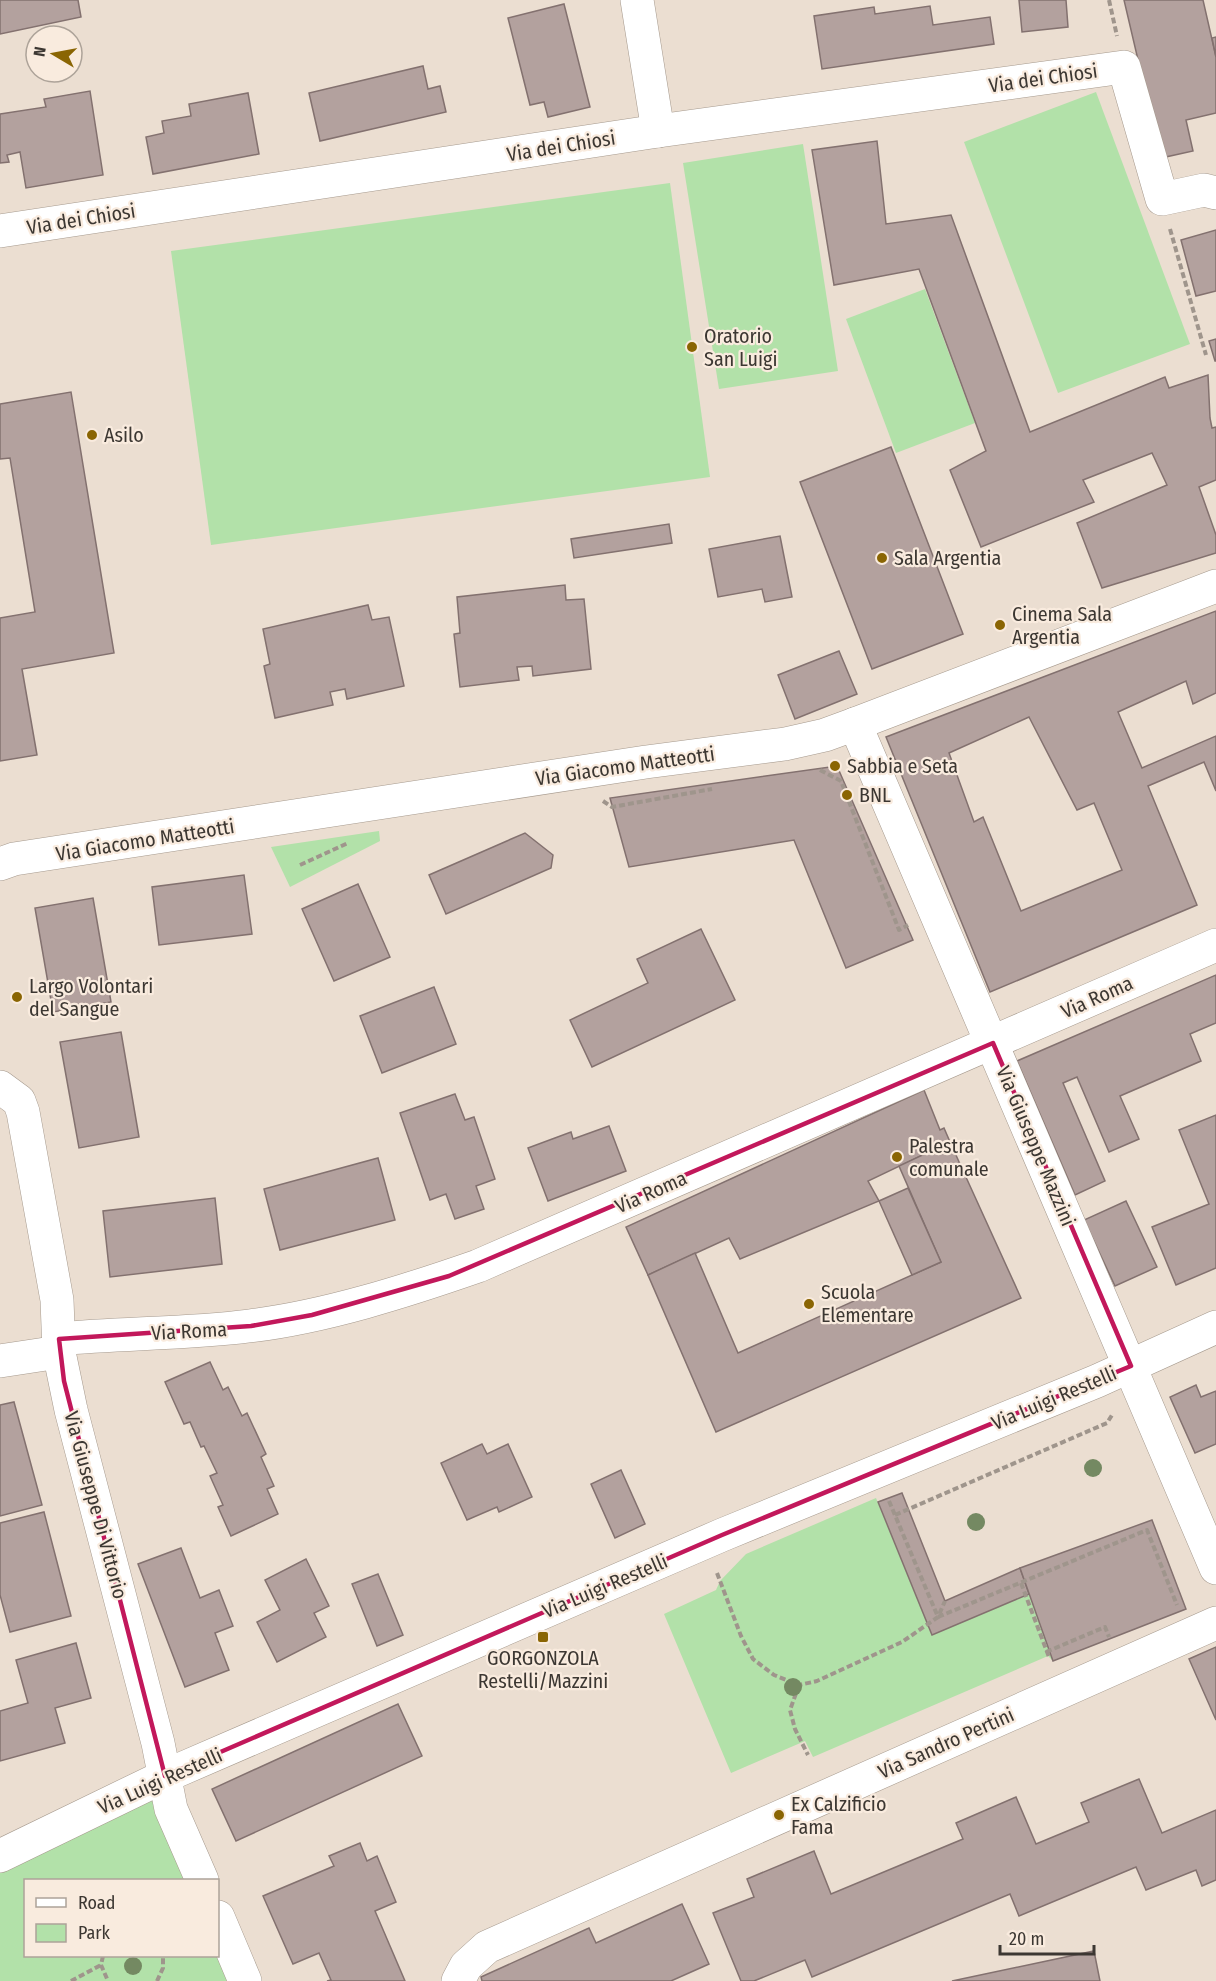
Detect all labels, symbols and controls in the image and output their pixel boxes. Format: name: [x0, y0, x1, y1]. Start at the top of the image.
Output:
north arrow: [24, 24, 84, 84]
text: N: [30, 45, 50, 58]
street label: Via dei Chiosi: [987, 58, 1099, 98]
street label: Via dei Chiosi: [505, 126, 617, 166]
street label: Via dei Chiosi: [25, 199, 137, 239]
place label: Oratorio San Luigi: [704, 324, 777, 371]
marker: Oratorio San Luigi: [685, 340, 699, 354]
place label: Asilo: [104, 423, 144, 447]
marker: Asilo: [85, 428, 99, 442]
place label: Sala Argentia: [894, 546, 1001, 570]
marker: Sala Argentia: [875, 551, 889, 565]
place label: Cinema Sala Argentia: [1012, 602, 1112, 649]
marker: Cinema Sala Argentia: [993, 618, 1007, 632]
street label: Via Giacomo Matteotti: [534, 742, 716, 790]
place label: Sabbia e Seta: [847, 754, 958, 778]
marker: Sabbia e Seta: [828, 759, 842, 773]
place label: BNL: [859, 783, 891, 807]
marker: BNL: [840, 788, 854, 802]
street label: Via Giacomo Matteotti: [54, 814, 236, 866]
street label: Via Roma: [1057, 971, 1137, 1023]
place label: Largo Volontari del Sangue: [29, 974, 153, 1021]
marker: Largo Volontari del Sangue: [10, 990, 24, 1004]
street label: Via Giuseppe Mazzini: [991, 1062, 1081, 1230]
place label: Palestra comunale: [909, 1134, 989, 1181]
marker: Palestra comunale: [890, 1150, 904, 1164]
street label: Via Roma: [611, 1166, 691, 1218]
place label: Scuola Elementare: [821, 1280, 914, 1327]
marker: Scuola Elementare: [802, 1297, 816, 1311]
street label: Via Roma: [150, 1317, 228, 1345]
street label: Via Luigi Restelli: [988, 1361, 1120, 1435]
street label: Via Giuseppe Di Vittorio: [59, 1408, 133, 1602]
street label: Via Luigi Restelli: [539, 1549, 671, 1623]
marker: GORGONZOLA Restelli/Mazzini: [536, 1630, 550, 1644]
place label: GORGONZOLA Restelli/Mazzini: [478, 1646, 608, 1693]
street label: Via Sandro Pertini: [874, 1702, 1018, 1784]
street label: Via Luigi Restelli: [94, 1743, 226, 1819]
place label: Ex Calzificio Fama: [791, 1792, 886, 1839]
marker: Ex Calzificio Fama: [772, 1808, 786, 1822]
legend: [24, 1879, 219, 1957]
text: Road: [78, 1892, 115, 1914]
scale bar: [1000, 1918, 1094, 1956]
text: Park: [78, 1922, 111, 1944]
text: 20 m: [1009, 1928, 1044, 1950]

